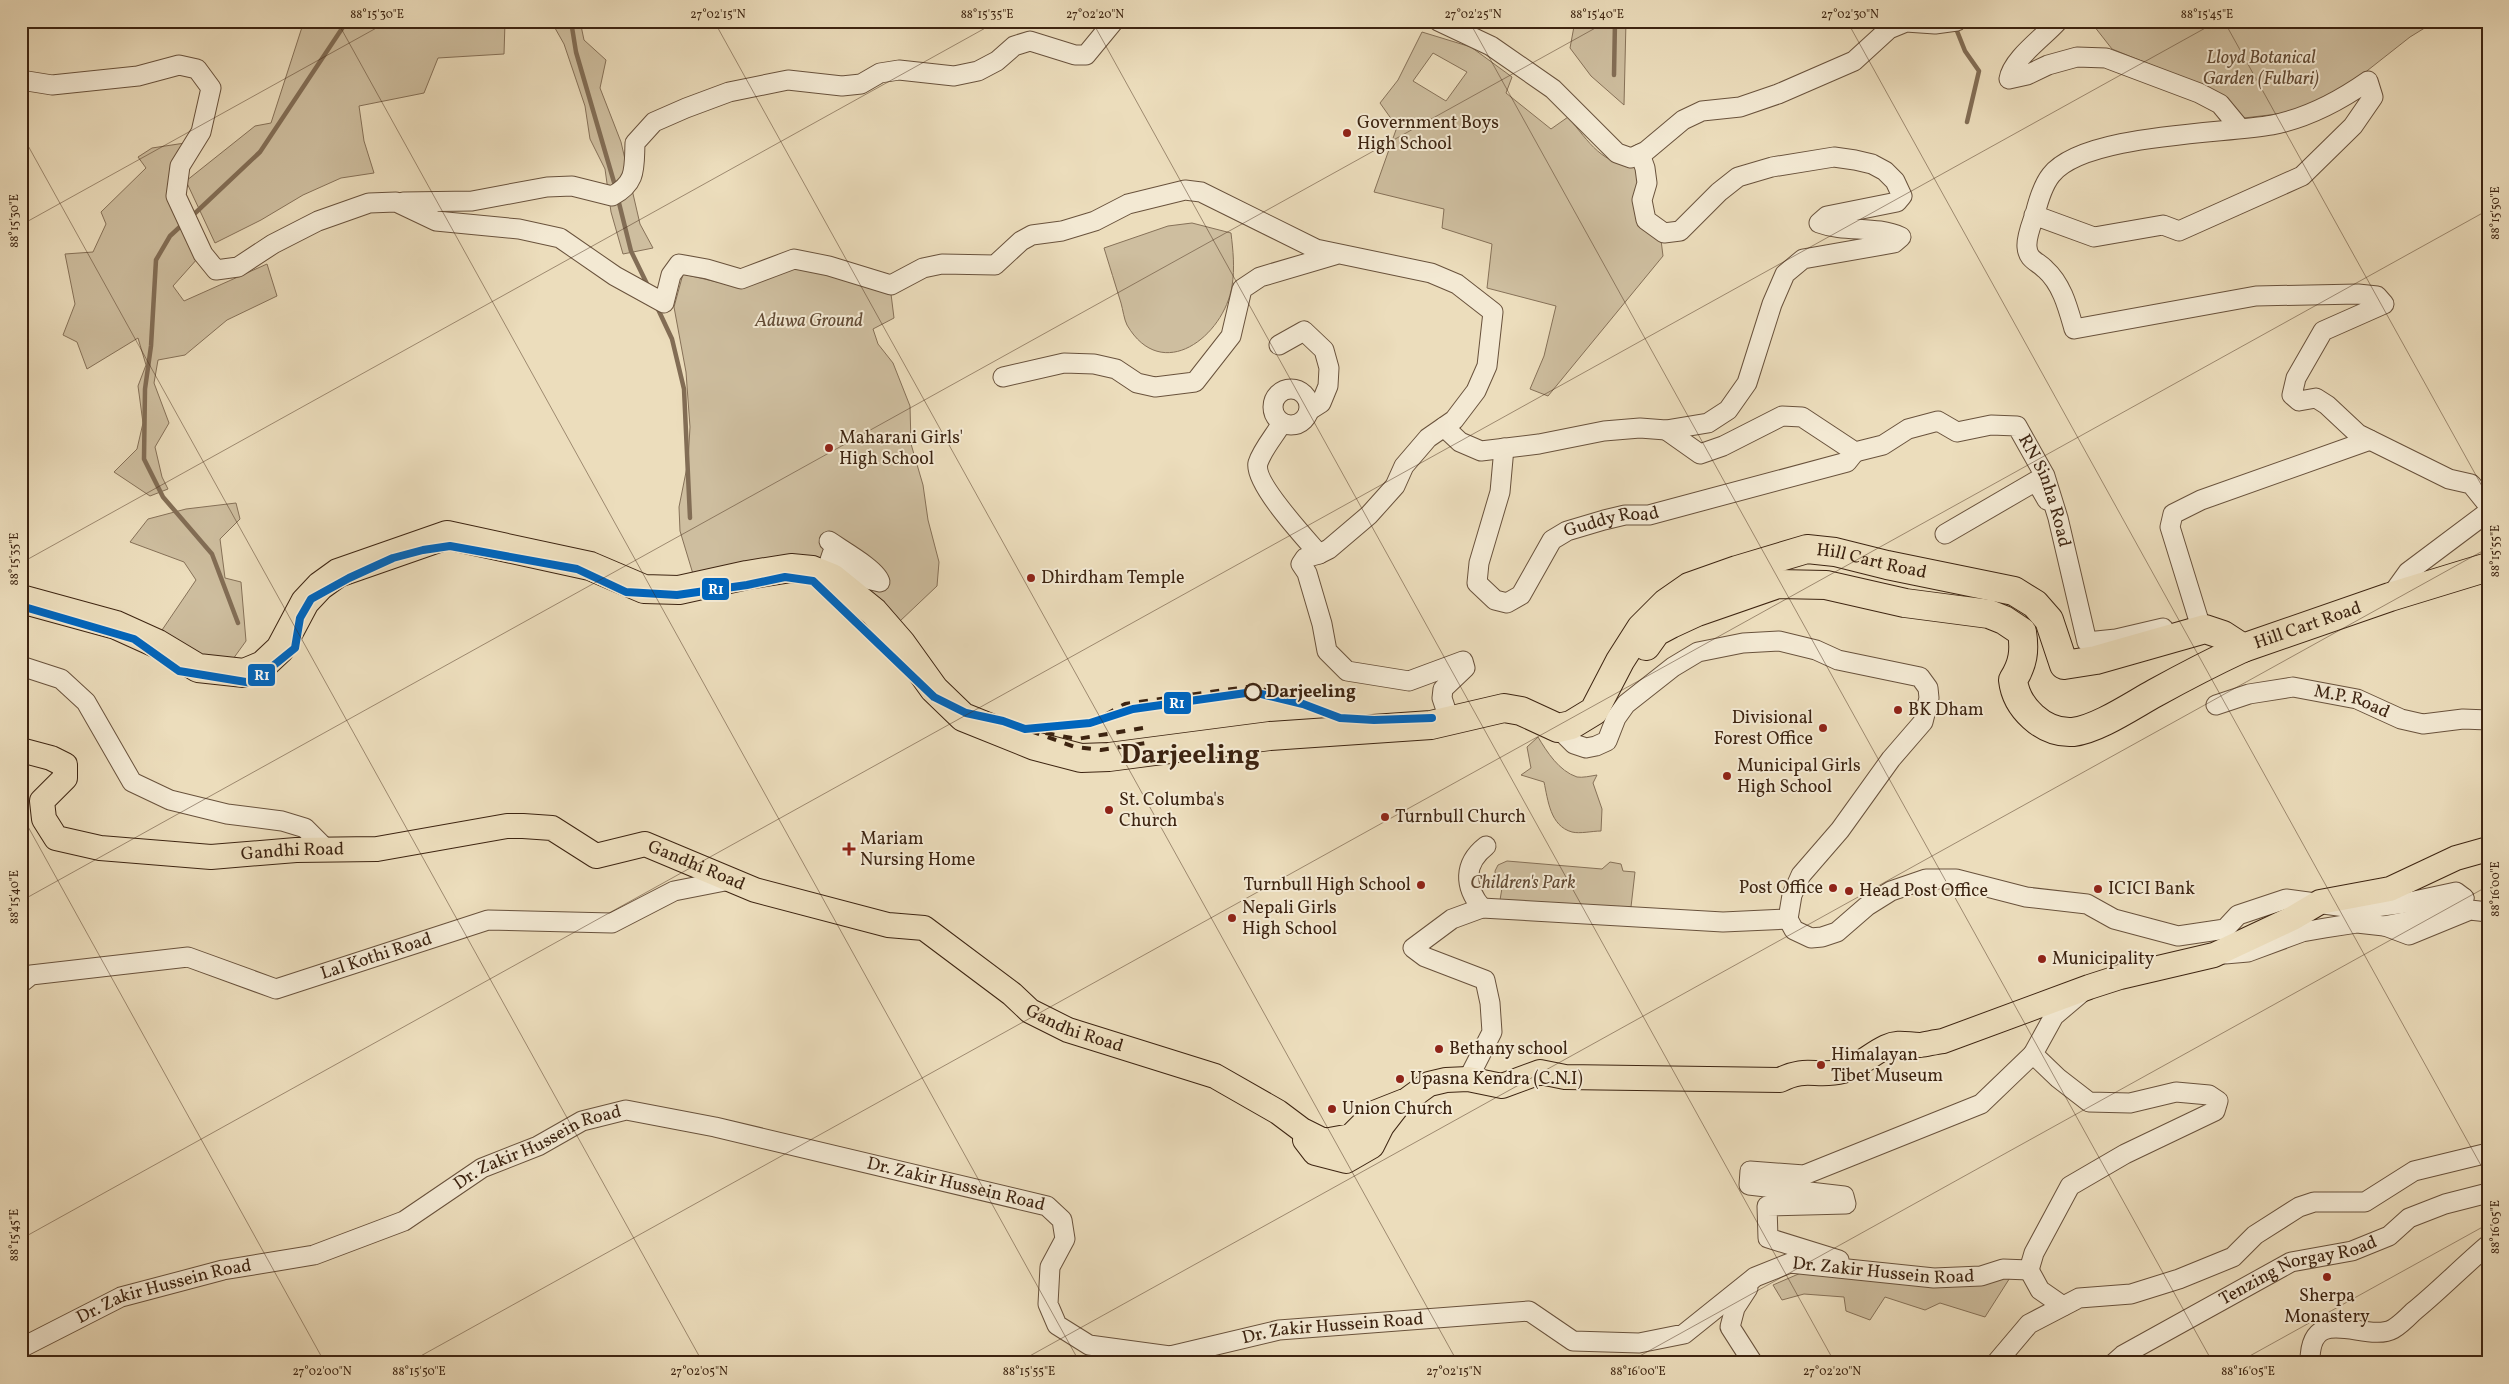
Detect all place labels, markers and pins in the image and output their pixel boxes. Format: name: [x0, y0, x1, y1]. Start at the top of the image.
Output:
place label: Government Boys High School: [1357, 111, 1499, 157]
marker: Government Boys High School: [1341, 127, 1353, 139]
place label: Maharani Girls' High School: [839, 426, 963, 472]
marker: Maharani Girls' High School: [823, 442, 835, 454]
place label: Dhirdham Temple: [1041, 566, 1184, 591]
marker: Dhirdham Temple: [1025, 572, 1037, 584]
place label: Darjeeling: [1266, 680, 1356, 705]
marker: Darjeeling: [1244, 683, 1262, 701]
place label: BK Dham: [1908, 698, 1984, 723]
marker: BK Dham: [1892, 704, 1904, 716]
place label: Divisional Forest Office: [1714, 706, 1813, 752]
marker: Divisional Forest Office: [1817, 722, 1829, 734]
place label: Municipal Girls High School: [1737, 754, 1861, 800]
marker: Municipal Girls High School: [1721, 770, 1733, 782]
place label: St. Columba's Church: [1119, 788, 1225, 834]
marker: St. Columba's Church: [1103, 804, 1115, 816]
place label: Turnbull Church: [1395, 805, 1526, 830]
marker: Turnbull Church: [1379, 811, 1391, 823]
place label: Mariam Nursing Home: [860, 827, 975, 873]
marker: Mariam Nursing Home: [842, 842, 856, 856]
place label: Turnbull High School: [1243, 873, 1411, 898]
place label: Post Office: [1739, 876, 1823, 901]
place label: ICICI Bank: [2108, 877, 2195, 902]
marker: Turnbull High School: [1415, 879, 1427, 891]
place label: Head Post Office: [1859, 879, 1988, 904]
marker: Post Office: [1827, 882, 1839, 894]
marker: ICICI Bank: [2092, 883, 2104, 895]
marker: Head Post Office: [1843, 885, 1855, 897]
place label: Nepali Girls High School: [1242, 896, 1337, 942]
marker: Nepali Girls High School: [1226, 912, 1238, 924]
place label: Municipality: [2052, 947, 2155, 972]
marker: Municipality: [2036, 953, 2048, 965]
place label: Bethany school: [1449, 1037, 1568, 1062]
marker: Bethany school: [1433, 1043, 1445, 1055]
place label: Himalayan Tibet Museum: [1831, 1043, 1943, 1089]
marker: Himalayan Tibet Museum: [1815, 1059, 1827, 1071]
place label: Upasna Kendra (C.N.I): [1410, 1067, 1583, 1092]
marker: Upasna Kendra (C.N.I): [1394, 1073, 1406, 1085]
place label: Union Church: [1342, 1097, 1453, 1122]
marker: Union Church: [1326, 1103, 1338, 1115]
marker: Sherpa Monastery: [2321, 1271, 2333, 1283]
place label: Sherpa Monastery: [2284, 1284, 2370, 1330]

